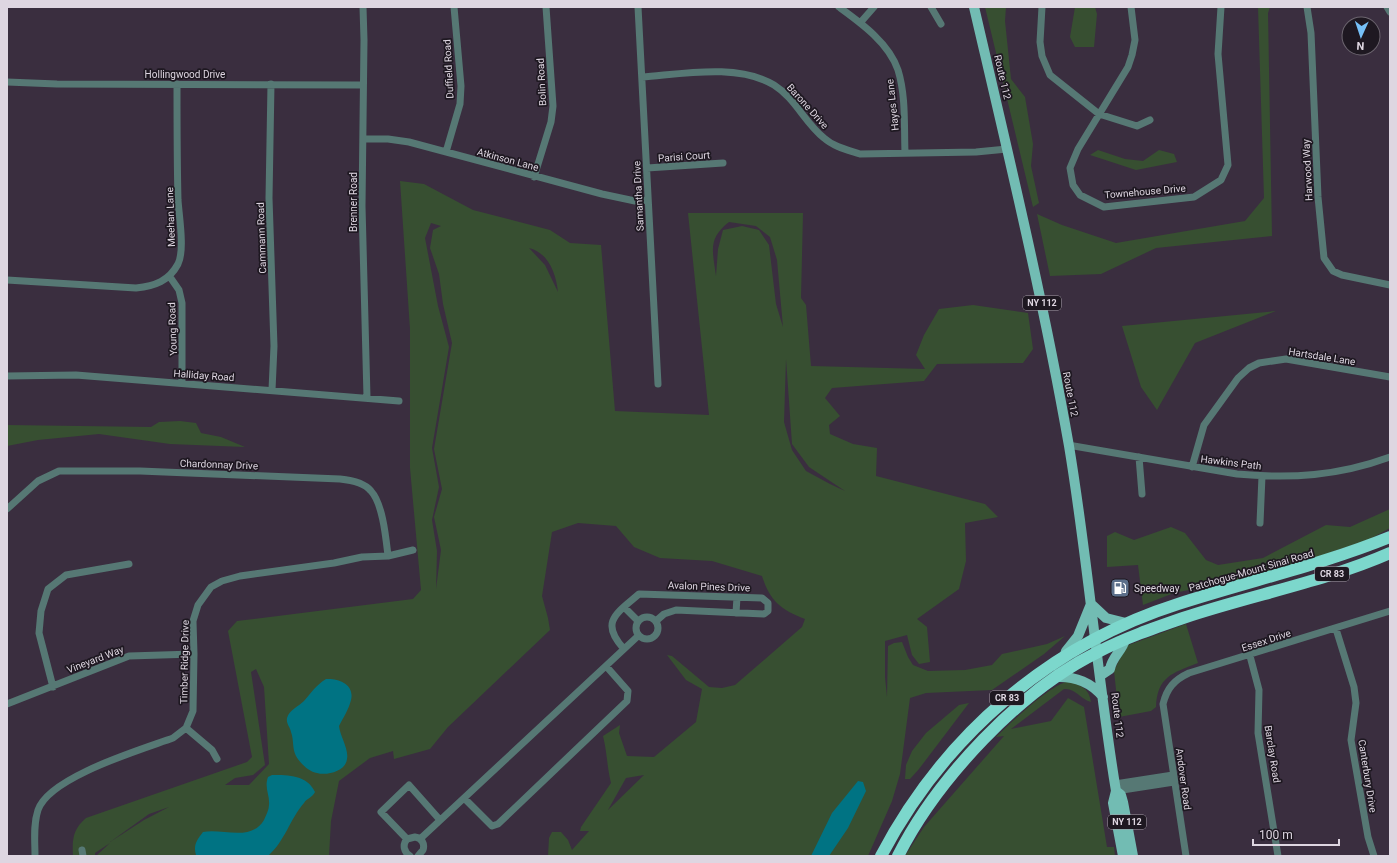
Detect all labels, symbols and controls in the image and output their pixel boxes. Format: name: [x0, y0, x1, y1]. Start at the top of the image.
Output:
north arrow: [1341, 16, 1381, 56]
street label: Duffield Road: [441, 39, 456, 99]
text: N: [1356, 39, 1365, 52]
street label: Route 112: [992, 54, 1013, 101]
street label: Bolin Road: [535, 58, 548, 106]
street label: Hollingwood Drive: [145, 69, 225, 80]
street label: Hayes Lane: [884, 79, 901, 131]
street label: Barone Drive: [785, 82, 831, 131]
street label: Harwood Way: [1300, 139, 1315, 201]
street label: Atkinson Lane: [476, 146, 540, 173]
street label: Parisi Court: [658, 149, 710, 164]
street label: Samantha Drive: [631, 161, 646, 231]
street label: Brenner Road: [348, 172, 359, 232]
street label: Townehouse Drive: [1104, 182, 1186, 201]
street label: Meehan Lane: [164, 187, 177, 247]
street label: Cammann Road: [255, 202, 268, 274]
road number: NY 112: [1023, 296, 1061, 310]
street label: Young Road: [166, 302, 179, 356]
street label: Hartsdale Lane: [1288, 346, 1356, 367]
street label: Halliday Road: [173, 368, 235, 383]
street label: Route 112: [1061, 371, 1080, 418]
street label: Hawkins Path: [1200, 453, 1262, 472]
street label: Chardonnay Drive: [180, 458, 258, 471]
street label: Patchogue-Mount Sinai Road: [1188, 547, 1315, 594]
road number: CR 83: [1315, 567, 1349, 581]
fuel station icon: Speedway: [1109, 577, 1131, 599]
street label: Avalon Pines Drive: [668, 580, 750, 593]
place label: Speedway: [1134, 583, 1180, 594]
street label: Timber Ridge Drive: [178, 620, 191, 704]
street label: Essex Drive: [1240, 627, 1292, 654]
street label: Vineyard Way: [65, 644, 125, 675]
road number: CR 83: [990, 691, 1024, 705]
street label: Route 112: [1109, 692, 1126, 739]
street label: Barclay Road: [1263, 724, 1282, 784]
street label: Canterbury Drive: [1356, 739, 1379, 813]
street label: Andover Road: [1174, 747, 1193, 811]
road number: NY 112: [1108, 815, 1146, 829]
scale bar: [1253, 821, 1339, 847]
text: 100 m: [1259, 828, 1293, 842]

